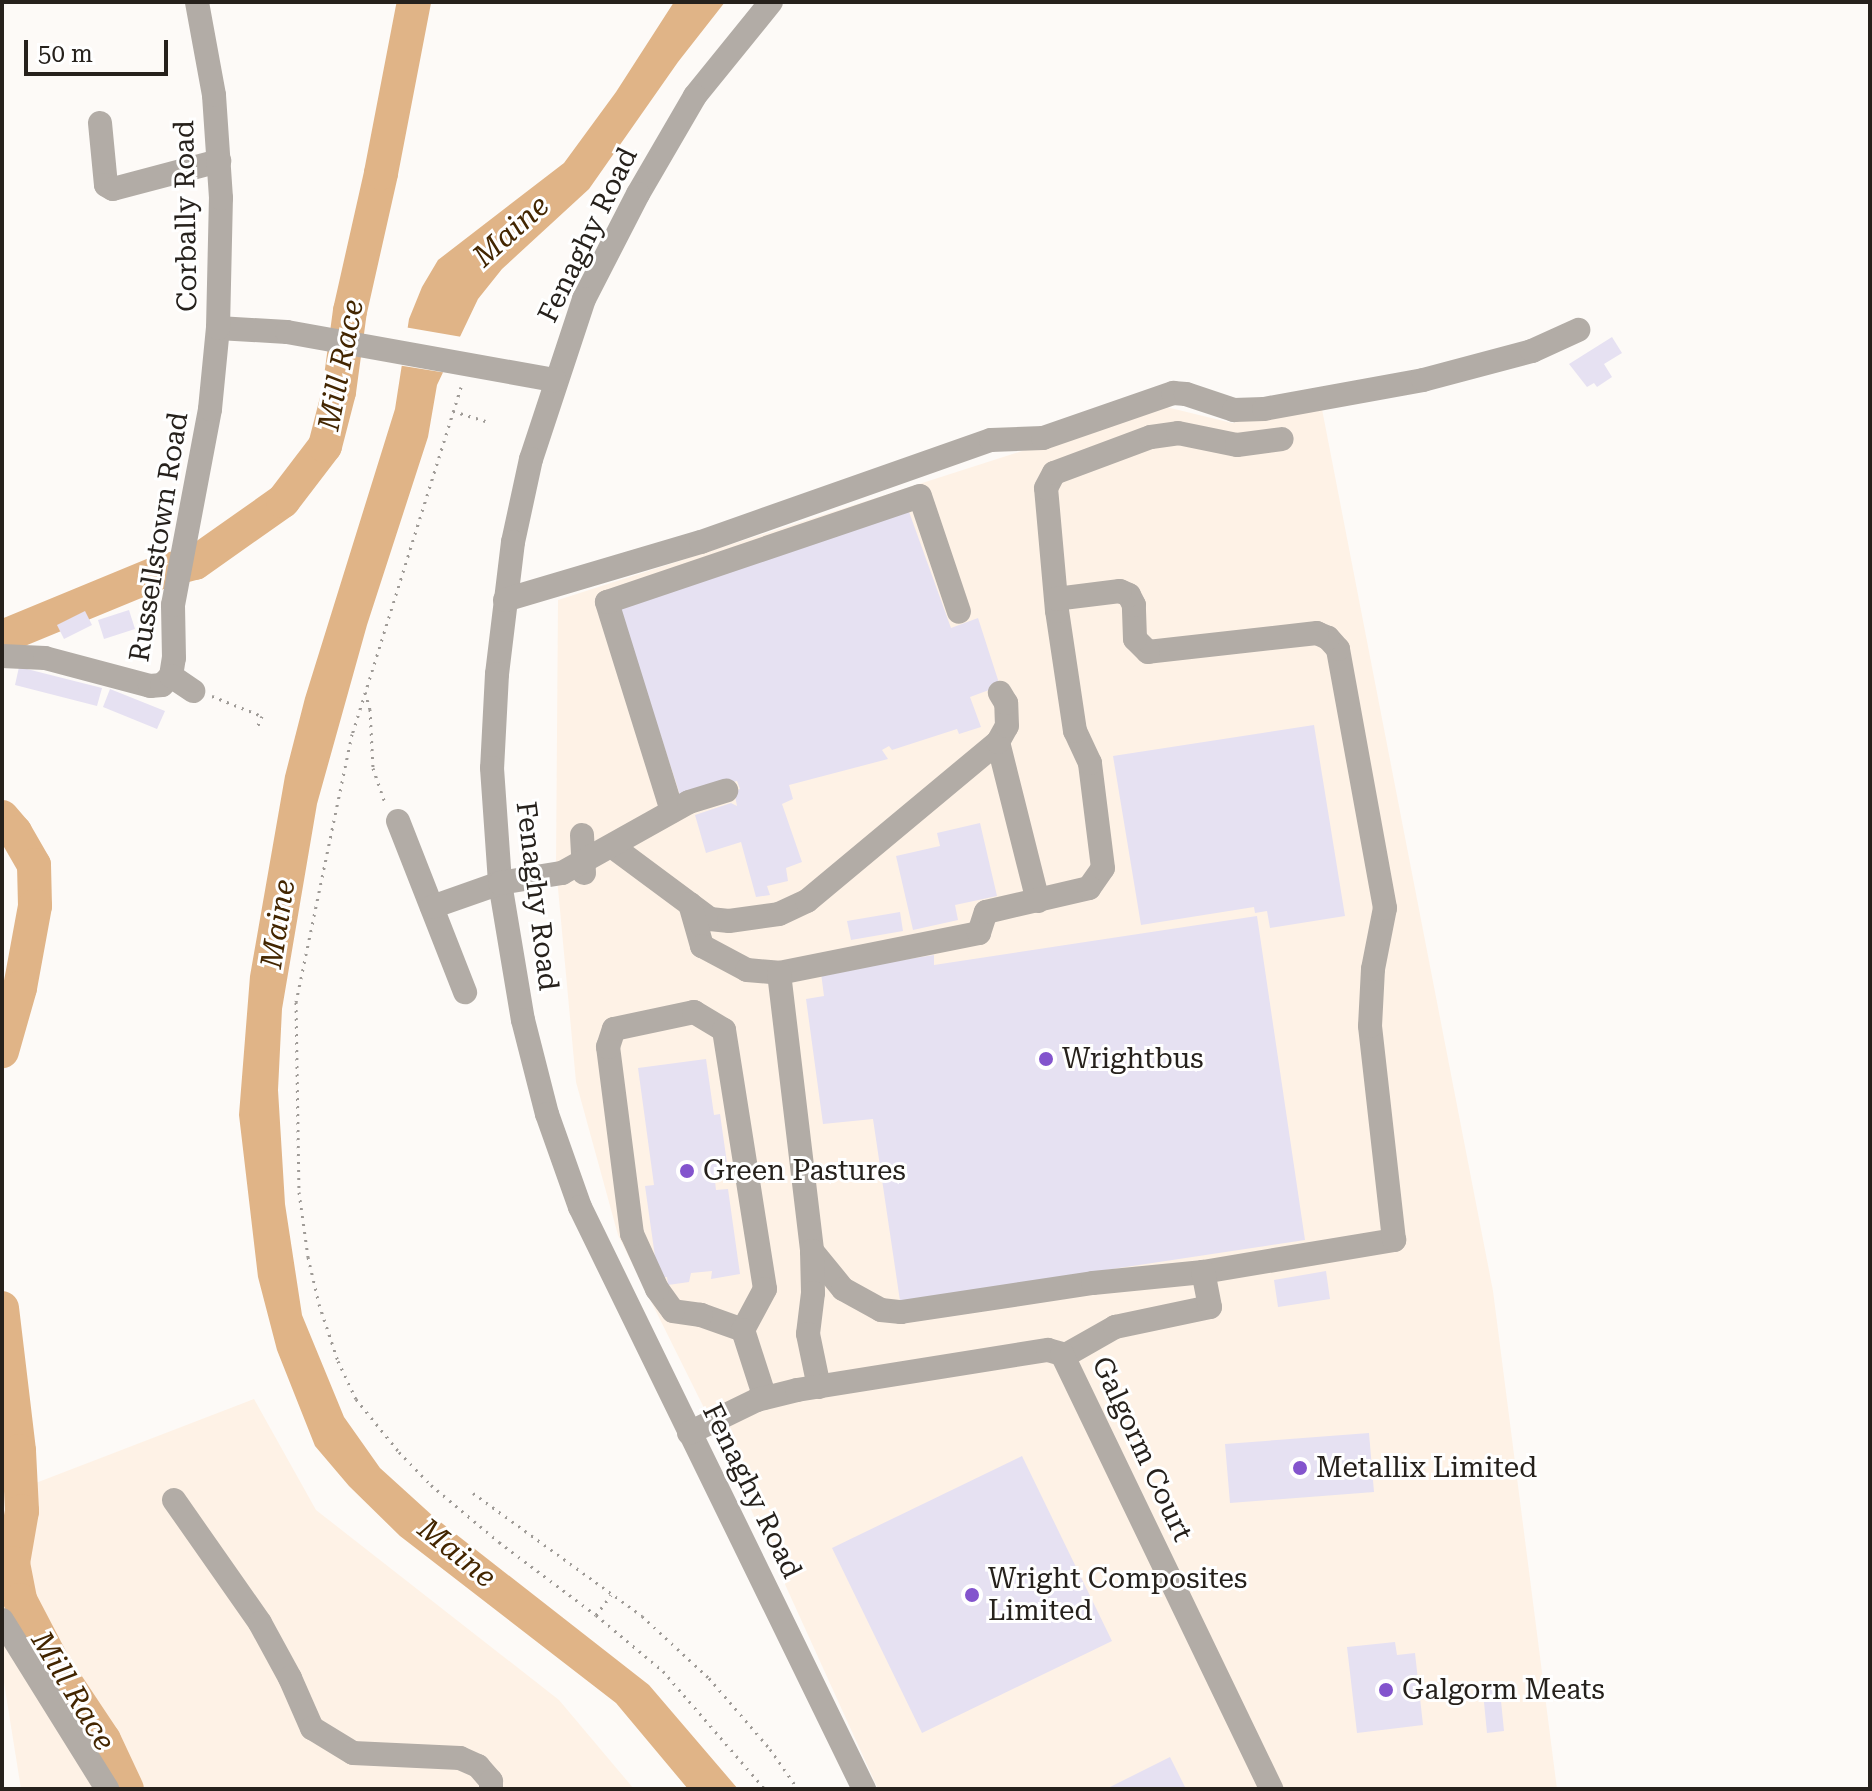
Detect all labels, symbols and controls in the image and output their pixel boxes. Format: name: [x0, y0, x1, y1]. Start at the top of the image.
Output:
scale bar: [28, 24, 172, 74]
text: 50 m: [38, 40, 93, 68]
street label: Corbally Road: [168, 120, 204, 312]
street label: Fenaghy Road: [531, 142, 645, 328]
water label: Maine: [466, 188, 556, 274]
water label: Mill Race: [311, 297, 371, 433]
street label: Russellstown Road: [123, 410, 195, 664]
street label: Fenaghy Road: [509, 800, 565, 992]
water label: Maine: [253, 877, 303, 971]
place label: Wrightbus: [1062, 1042, 1204, 1076]
marker: Wrightbus: [1037, 1050, 1055, 1068]
place label: Green Pastures: [703, 1154, 906, 1188]
marker: Green Pastures: [678, 1162, 696, 1180]
street label: Galgorm Court: [1085, 1351, 1199, 1547]
street label: Fenaghy Road: [695, 1398, 809, 1584]
place label: Metallix Limited: [1316, 1451, 1537, 1485]
marker: Metallix Limited: [1291, 1459, 1309, 1477]
water label: Maine: [411, 1511, 503, 1595]
place label: Wright Composites Limited: [988, 1562, 1247, 1628]
marker: Wright Composites Limited: [963, 1586, 981, 1604]
water label: Mill Race: [23, 1625, 123, 1757]
place label: Galgorm Meats: [1402, 1673, 1605, 1707]
marker: Galgorm Meats: [1377, 1681, 1395, 1699]

